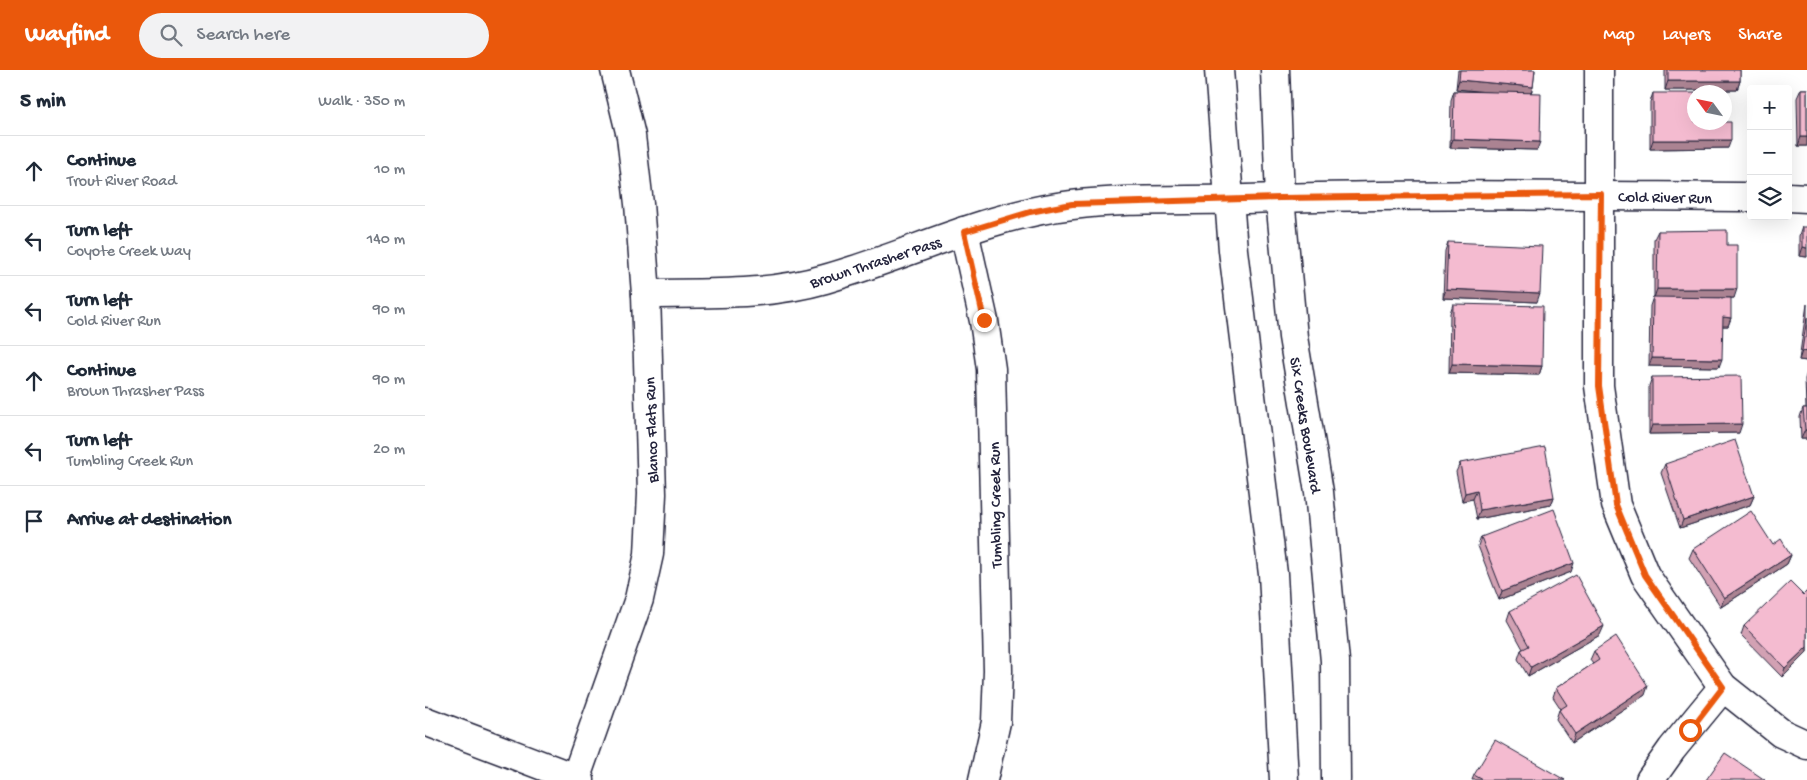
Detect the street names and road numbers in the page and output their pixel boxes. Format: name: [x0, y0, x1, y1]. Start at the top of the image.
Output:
street label: Cold River Run: [1618, 189, 1712, 210]
street label: Brown Thrasher Pass: [807, 234, 945, 295]
street label: Six Creeks Boulevard: [1283, 356, 1324, 497]
street label: Blanco Flats Run: [642, 376, 665, 484]
street label: Tumbling Creek Run: [987, 441, 1008, 569]

